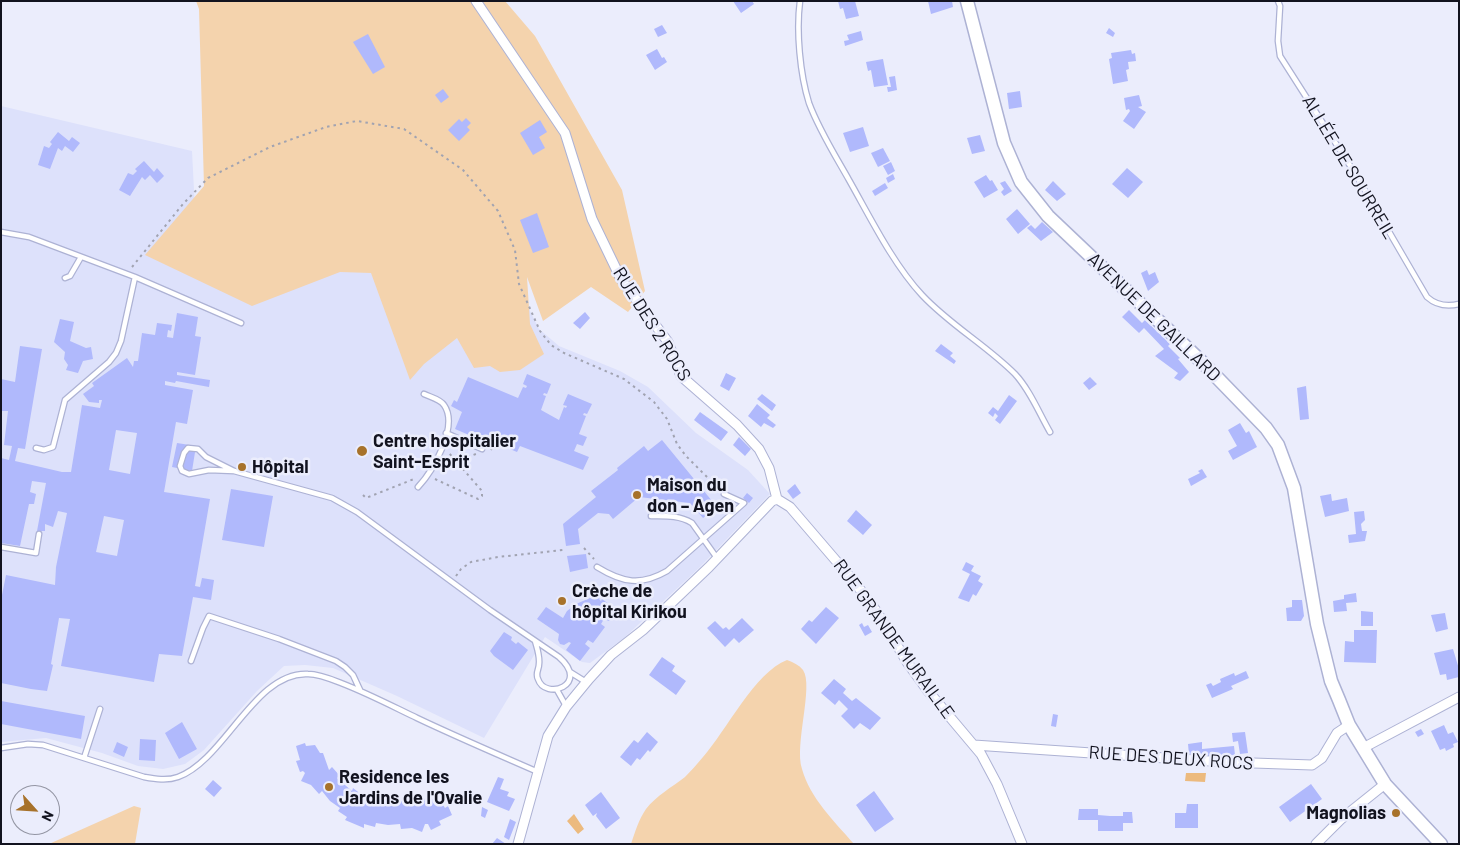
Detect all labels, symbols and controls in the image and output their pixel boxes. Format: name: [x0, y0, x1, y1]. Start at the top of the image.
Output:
street label: ALLÉE DE SOURREIL: [1298, 91, 1400, 243]
street label: AVENUE DE GAILLARD: [1083, 248, 1225, 386]
street label: RUE DES 2 ROCS: [608, 263, 696, 385]
place label: Centre hospitalier Saint-Esprit: [373, 430, 516, 472]
marker: Centre hospitalier Saint-Esprit: [355, 444, 369, 458]
place label: Hôpital: [252, 456, 309, 478]
marker: Hôpital: [236, 461, 248, 473]
place label: Maison du don – Agen: [647, 474, 734, 516]
marker: Maison du don – Agen: [631, 489, 643, 501]
street label: RUE GRANDE MURAILLE: [829, 555, 959, 723]
place label: Crèche de hôpital Kirikou: [572, 580, 687, 622]
marker: Crèche de hôpital Kirikou: [556, 595, 568, 607]
street label: RUE DES DEUX ROCS: [1088, 741, 1254, 775]
place label: Residence les Jardins de l'Ovalie: [339, 766, 482, 809]
marker: Residence les Jardins de l'Ovalie: [323, 781, 335, 793]
north arrow: [10, 785, 60, 835]
place label: Magnolias: [1306, 802, 1386, 824]
marker: Magnolias: [1390, 807, 1402, 819]
text: N: [38, 808, 58, 824]

